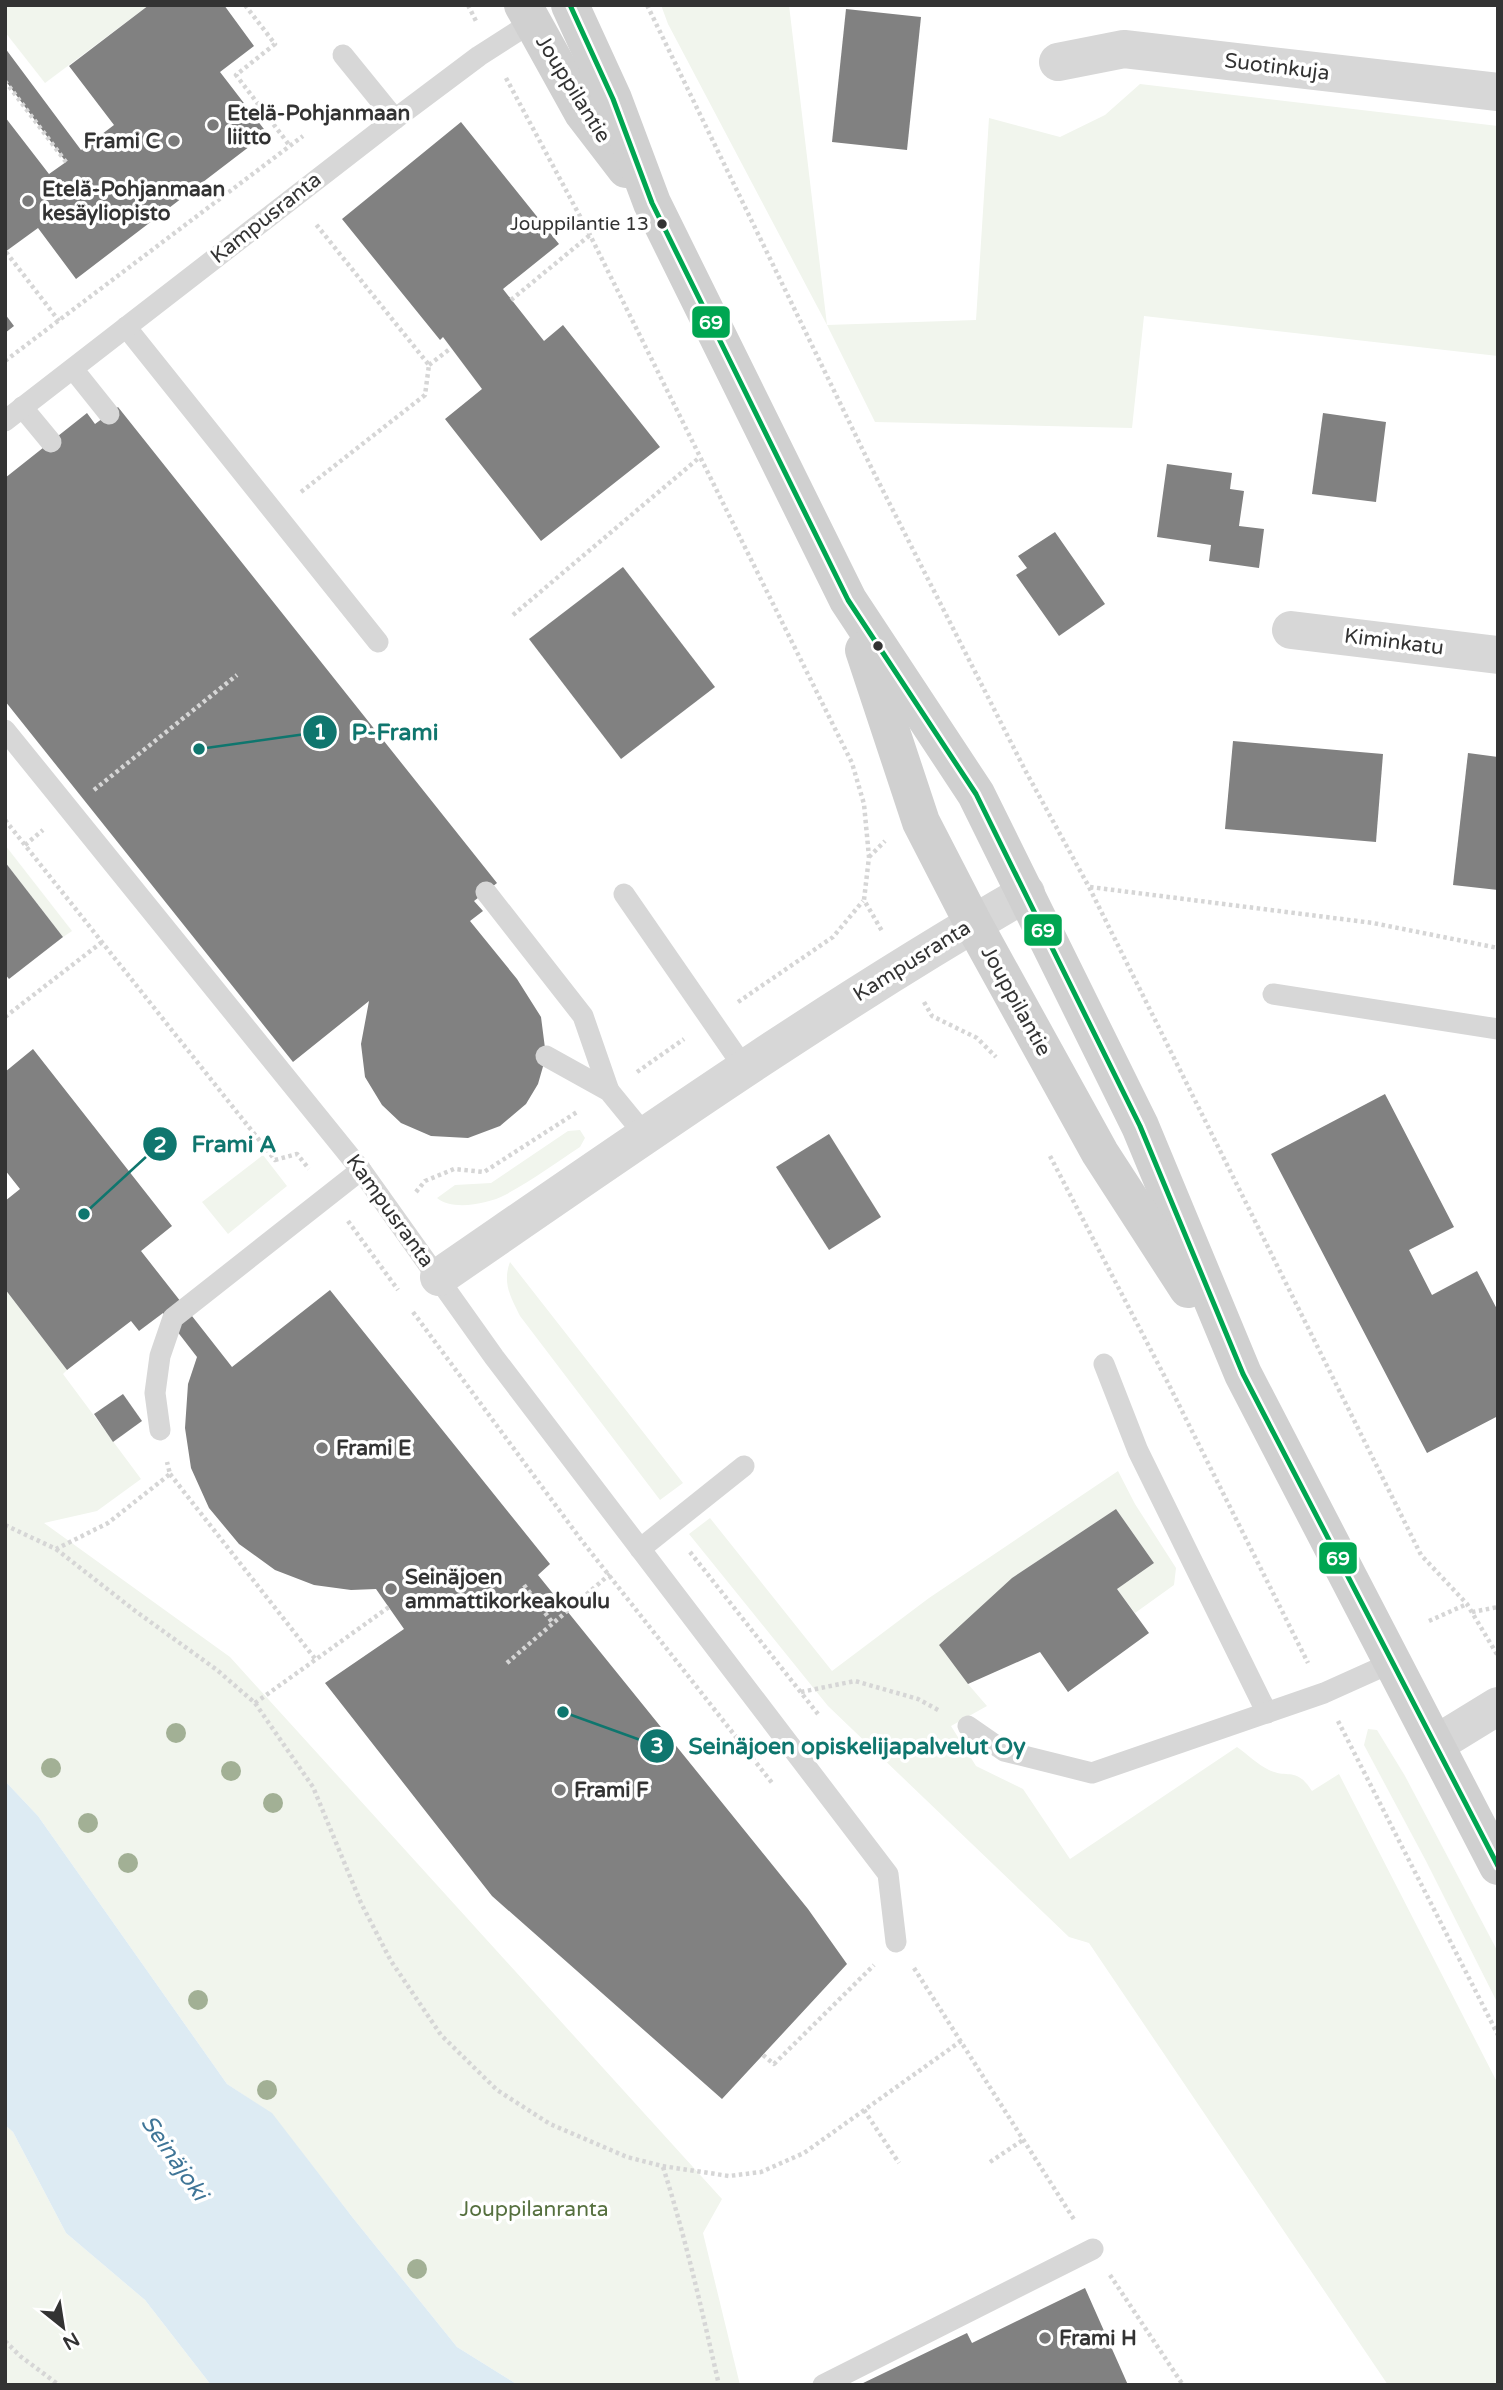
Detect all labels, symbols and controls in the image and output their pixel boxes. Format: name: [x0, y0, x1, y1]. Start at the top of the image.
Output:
street label: Jouppilantie: [530, 31, 616, 147]
street label: Suotinkuja: [1223, 48, 1331, 86]
place label: Etelä-Pohjanmaan liitto: [227, 101, 410, 150]
marker: Etelä-Pohjanmaan liitto: [205, 117, 221, 133]
place label: Frami C: [83, 129, 160, 154]
marker: Frami C: [166, 133, 182, 149]
street label: Kampusranta: [206, 167, 326, 269]
place label: Etelä-Pohjanmaan kesäyliopisto: [42, 177, 225, 226]
marker: Etelä-Pohjanmaan kesäyliopisto: [20, 193, 36, 209]
place label: Jouppilantie 13: [510, 213, 649, 235]
marker: Jouppilantie 13: [655, 217, 669, 231]
line badge: 69: [691, 305, 731, 339]
text: 69: [699, 312, 723, 334]
street label: Kiminkatu: [1343, 623, 1445, 661]
unlabelled marker: [871, 639, 885, 653]
callout: P-Frami: [303, 710, 452, 754]
text: P-Frami: [352, 719, 438, 747]
text: 1: [313, 720, 327, 745]
line badge: 69: [1023, 913, 1063, 947]
street label: Kampusranta: [849, 915, 975, 1007]
text: 69: [1031, 920, 1055, 942]
street label: Jouppilantie: [976, 942, 1057, 1060]
callout: Frami A: [143, 1122, 291, 1166]
text: Frami A: [191, 1131, 277, 1159]
text: 2: [153, 1133, 167, 1158]
street label: Kampusranta: [341, 1150, 439, 1272]
place label: Frami E: [336, 1436, 411, 1461]
marker: Frami E: [314, 1440, 330, 1456]
line badge: 69: [1318, 1541, 1358, 1575]
text: 69: [1326, 1548, 1350, 1570]
place label: Seinäjoen ammattikorkeakoulu: [405, 1565, 610, 1614]
marker: Seinäjoen ammattikorkeakoulu: [383, 1581, 399, 1597]
callout: Seinäjoen opiskelijapalvelut Oy: [639, 1724, 1040, 1768]
text: Seinäjoen opiskelijapalvelut Oy: [688, 1733, 1026, 1761]
text: 3: [650, 1734, 664, 1759]
place label: Frami F: [574, 1778, 649, 1803]
marker: Frami F: [552, 1782, 568, 1798]
water label: Seinäjoki: [134, 2110, 215, 2209]
park label: Jouppilanranta: [459, 2197, 609, 2222]
north arrow: [28, 2292, 98, 2362]
place label: Frami H: [1059, 2326, 1137, 2351]
text: N: [59, 2328, 83, 2354]
marker: Frami H: [1037, 2330, 1053, 2346]

